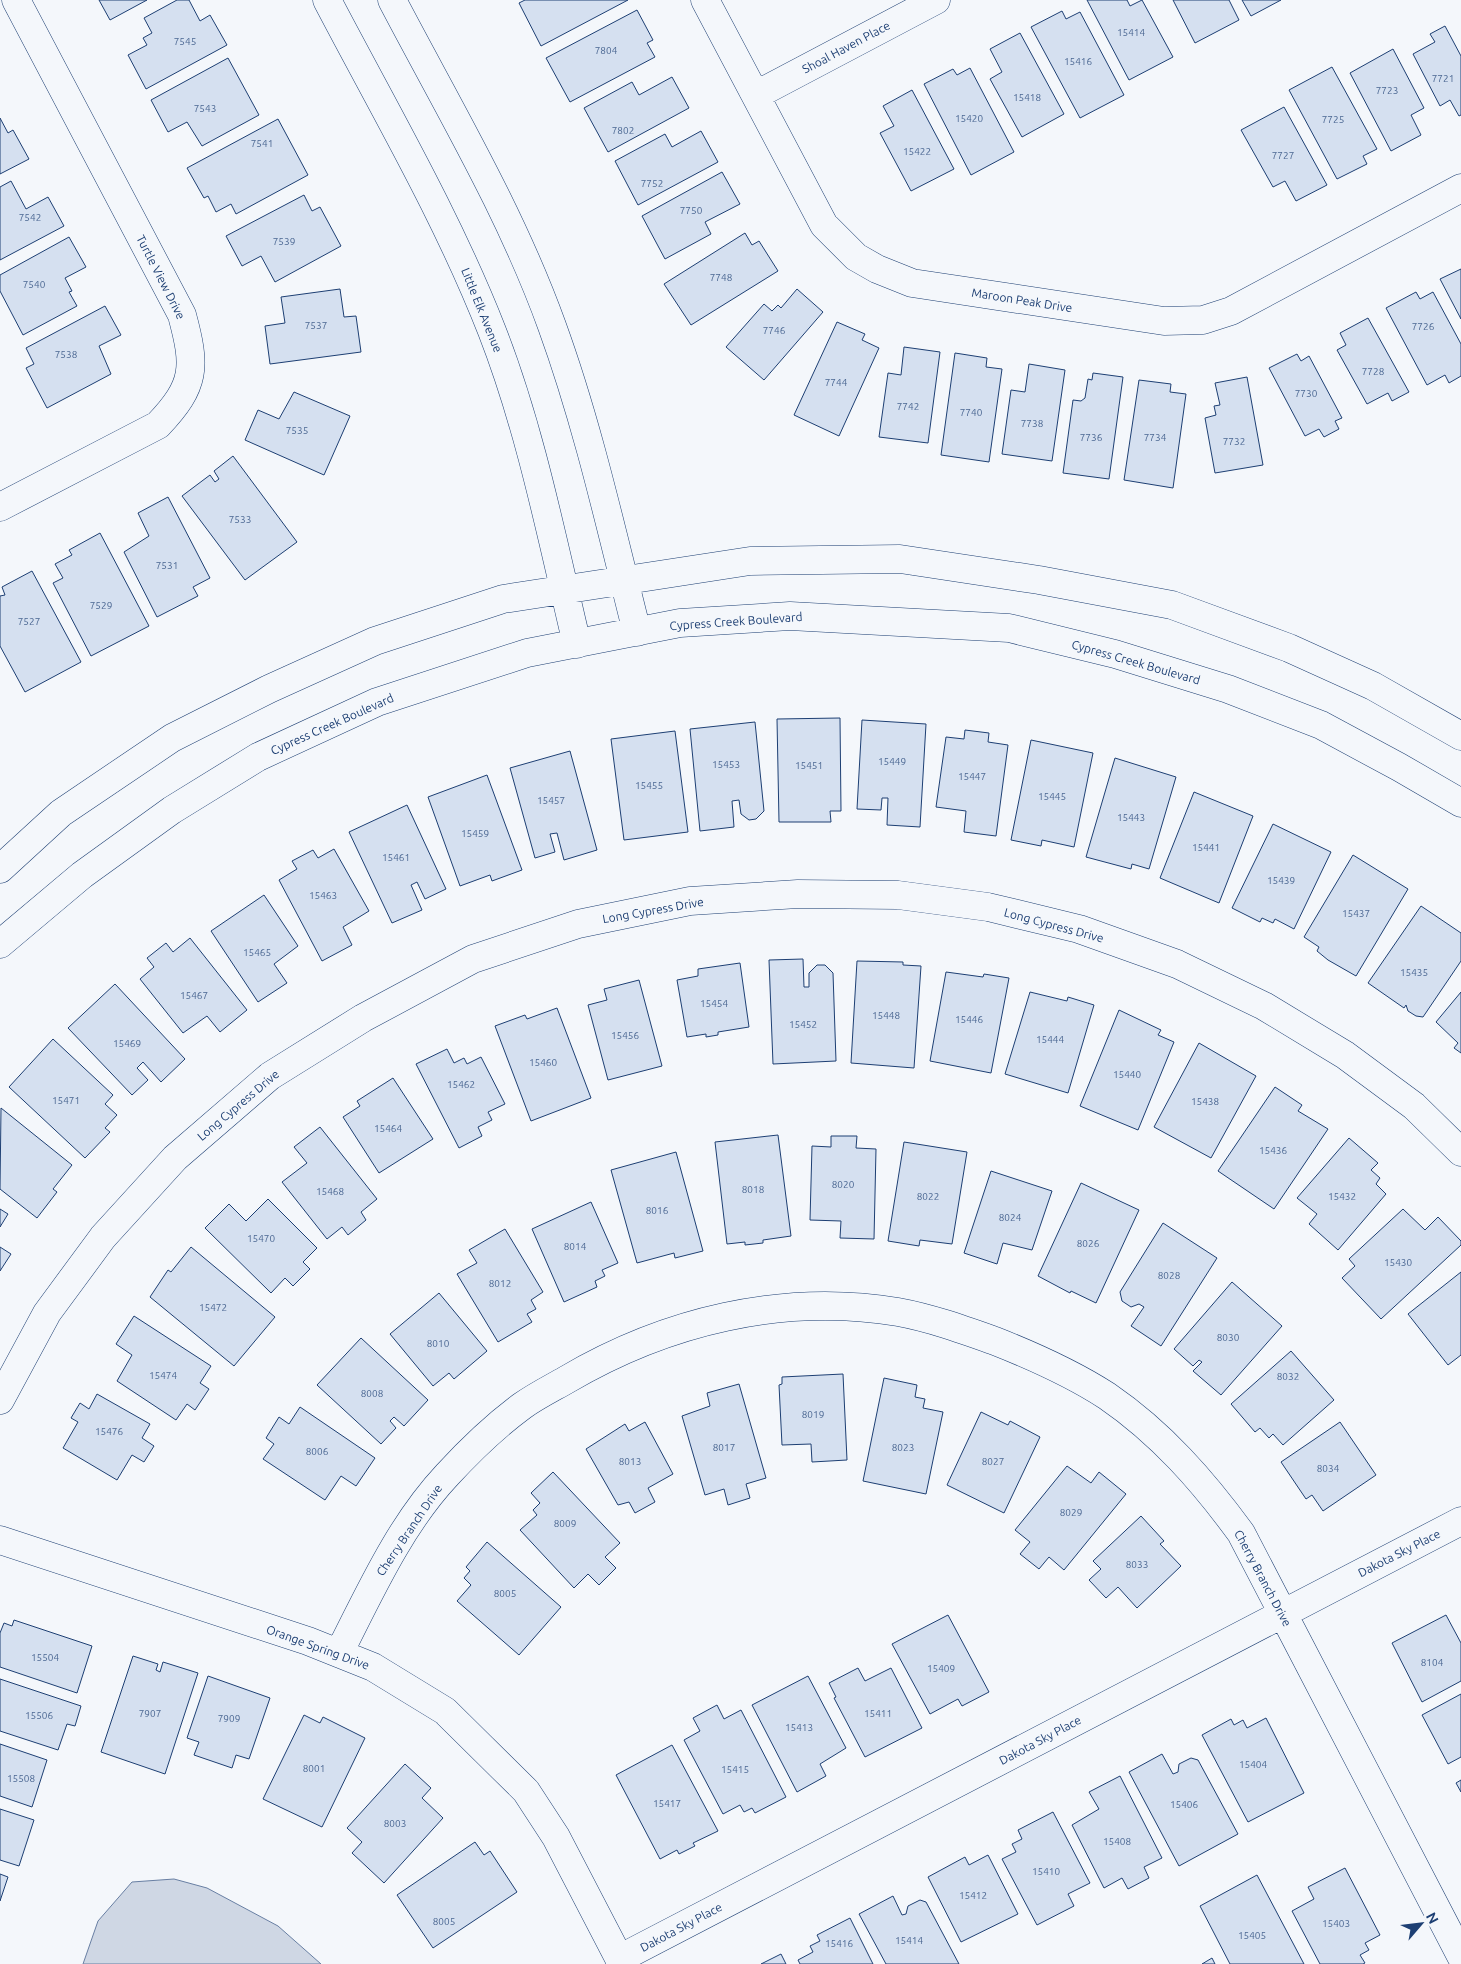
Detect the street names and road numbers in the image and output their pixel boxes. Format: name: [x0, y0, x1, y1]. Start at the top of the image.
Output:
street label: Shoal Haven Place: [800, 18, 892, 76]
street label: Turtle View Drive: [134, 233, 188, 321]
street label: Little Elk Avenue: [459, 266, 505, 354]
street label: Maroon Peak Drive: [971, 286, 1073, 314]
street label: Cypress Creek Boulevard: [669, 610, 803, 632]
street label: Cypress Creek Boulevard: [1070, 637, 1202, 687]
street label: Cypress Creek Boulevard: [268, 691, 396, 757]
street label: Long Cypress Drive: [601, 895, 705, 925]
street label: Long Cypress Drive: [1003, 905, 1105, 945]
street label: Long Cypress Drive: [195, 1067, 281, 1143]
street label: Cherry Branch Drive: [374, 1482, 444, 1578]
street label: Dakota Sky Place: [1356, 1527, 1442, 1579]
street label: Cherry Branch Drive: [1232, 1528, 1294, 1628]
street label: Orange Spring Drive: [265, 1622, 371, 1672]
street label: Dakota Sky Place: [997, 1713, 1083, 1767]
street label: Dakota Sky Place: [638, 1900, 724, 1954]

